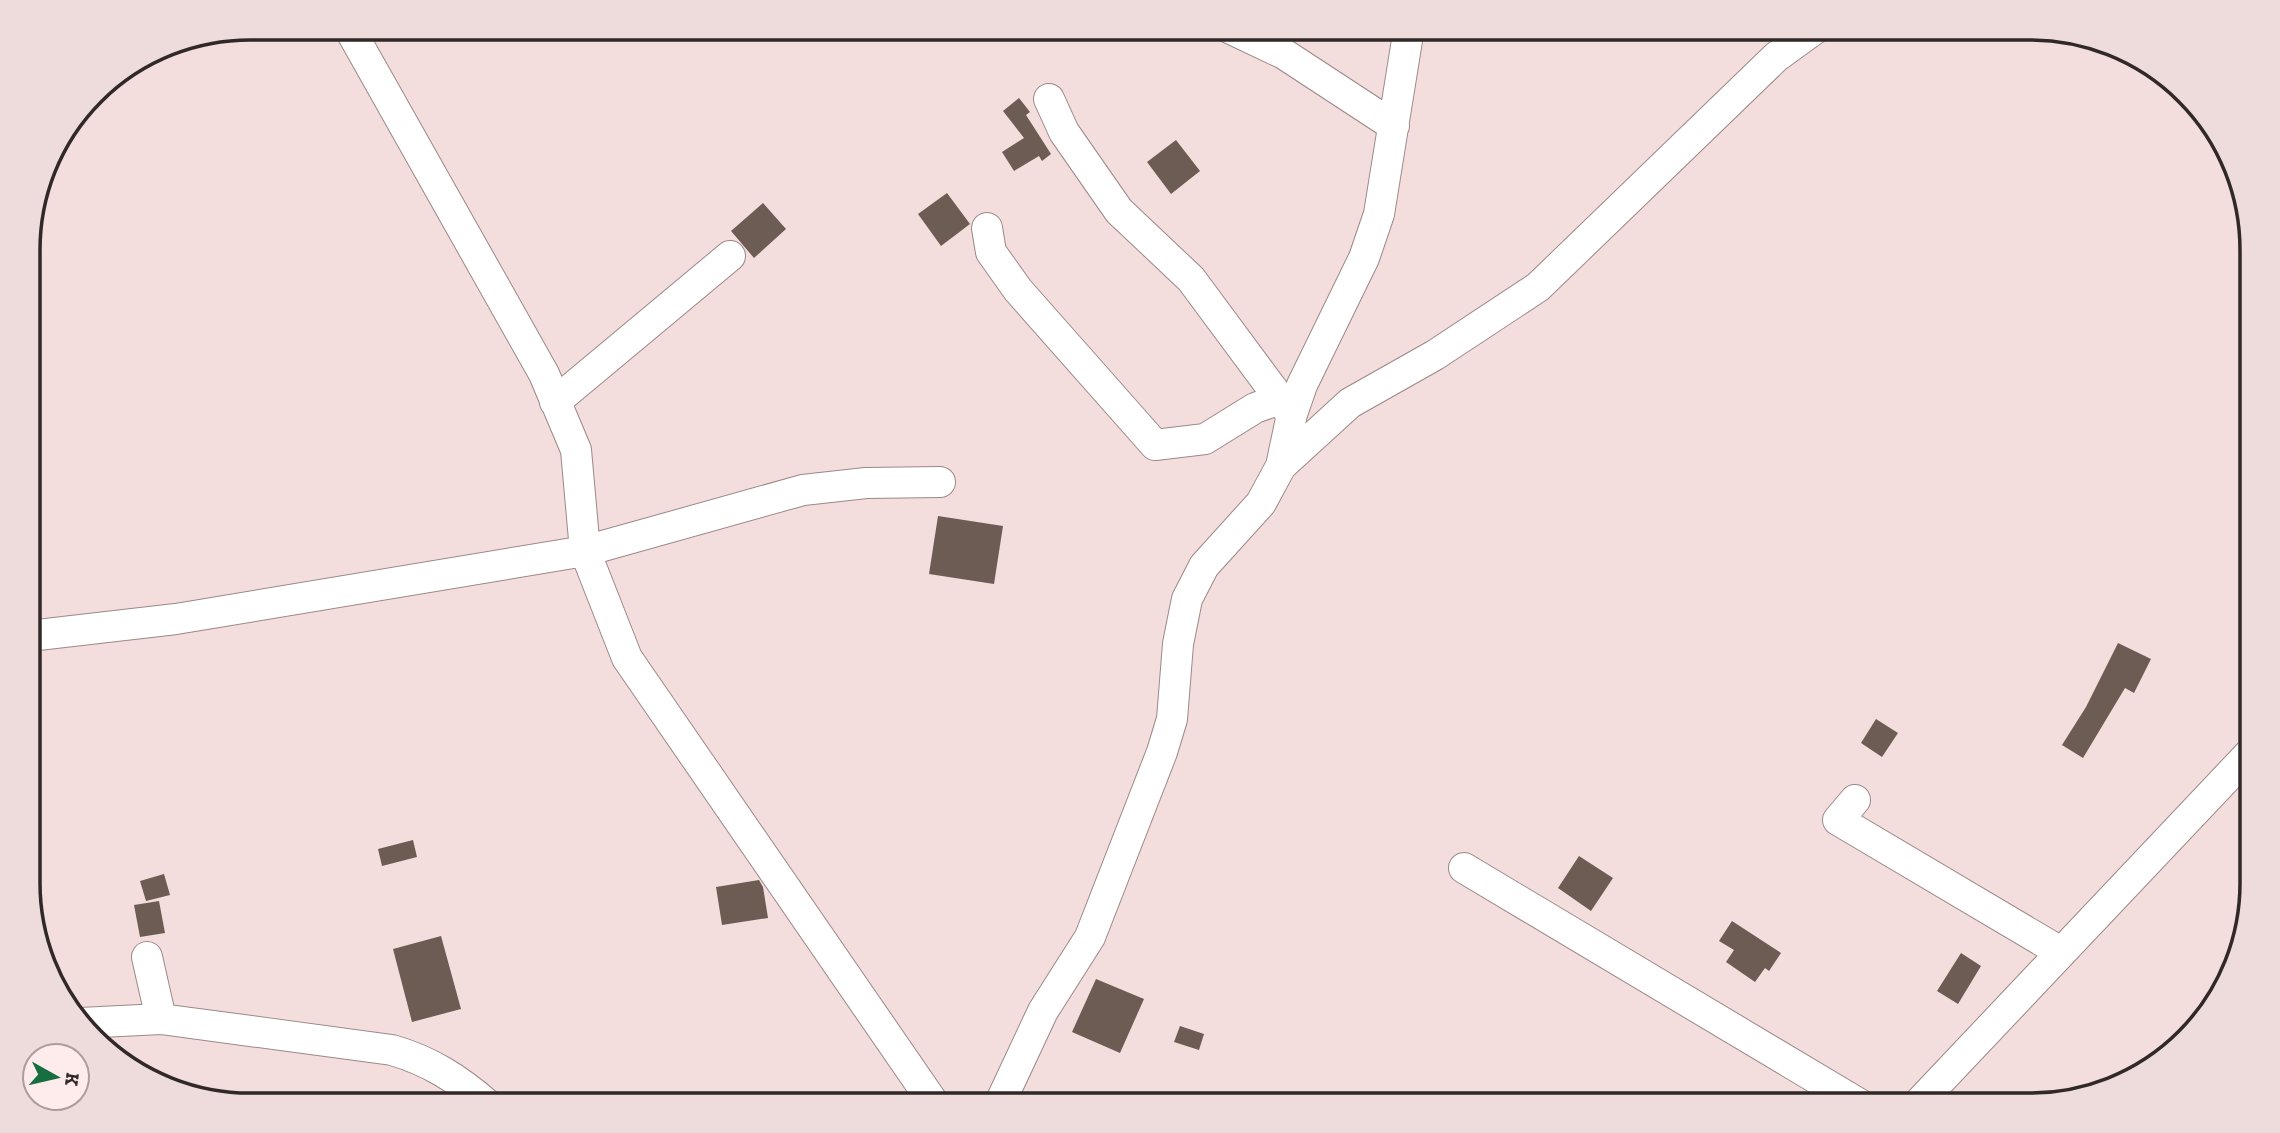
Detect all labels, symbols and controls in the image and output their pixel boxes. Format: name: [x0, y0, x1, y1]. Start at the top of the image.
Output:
north arrow: [21, 1042, 91, 1112]
text: K: [60, 1071, 85, 1087]

